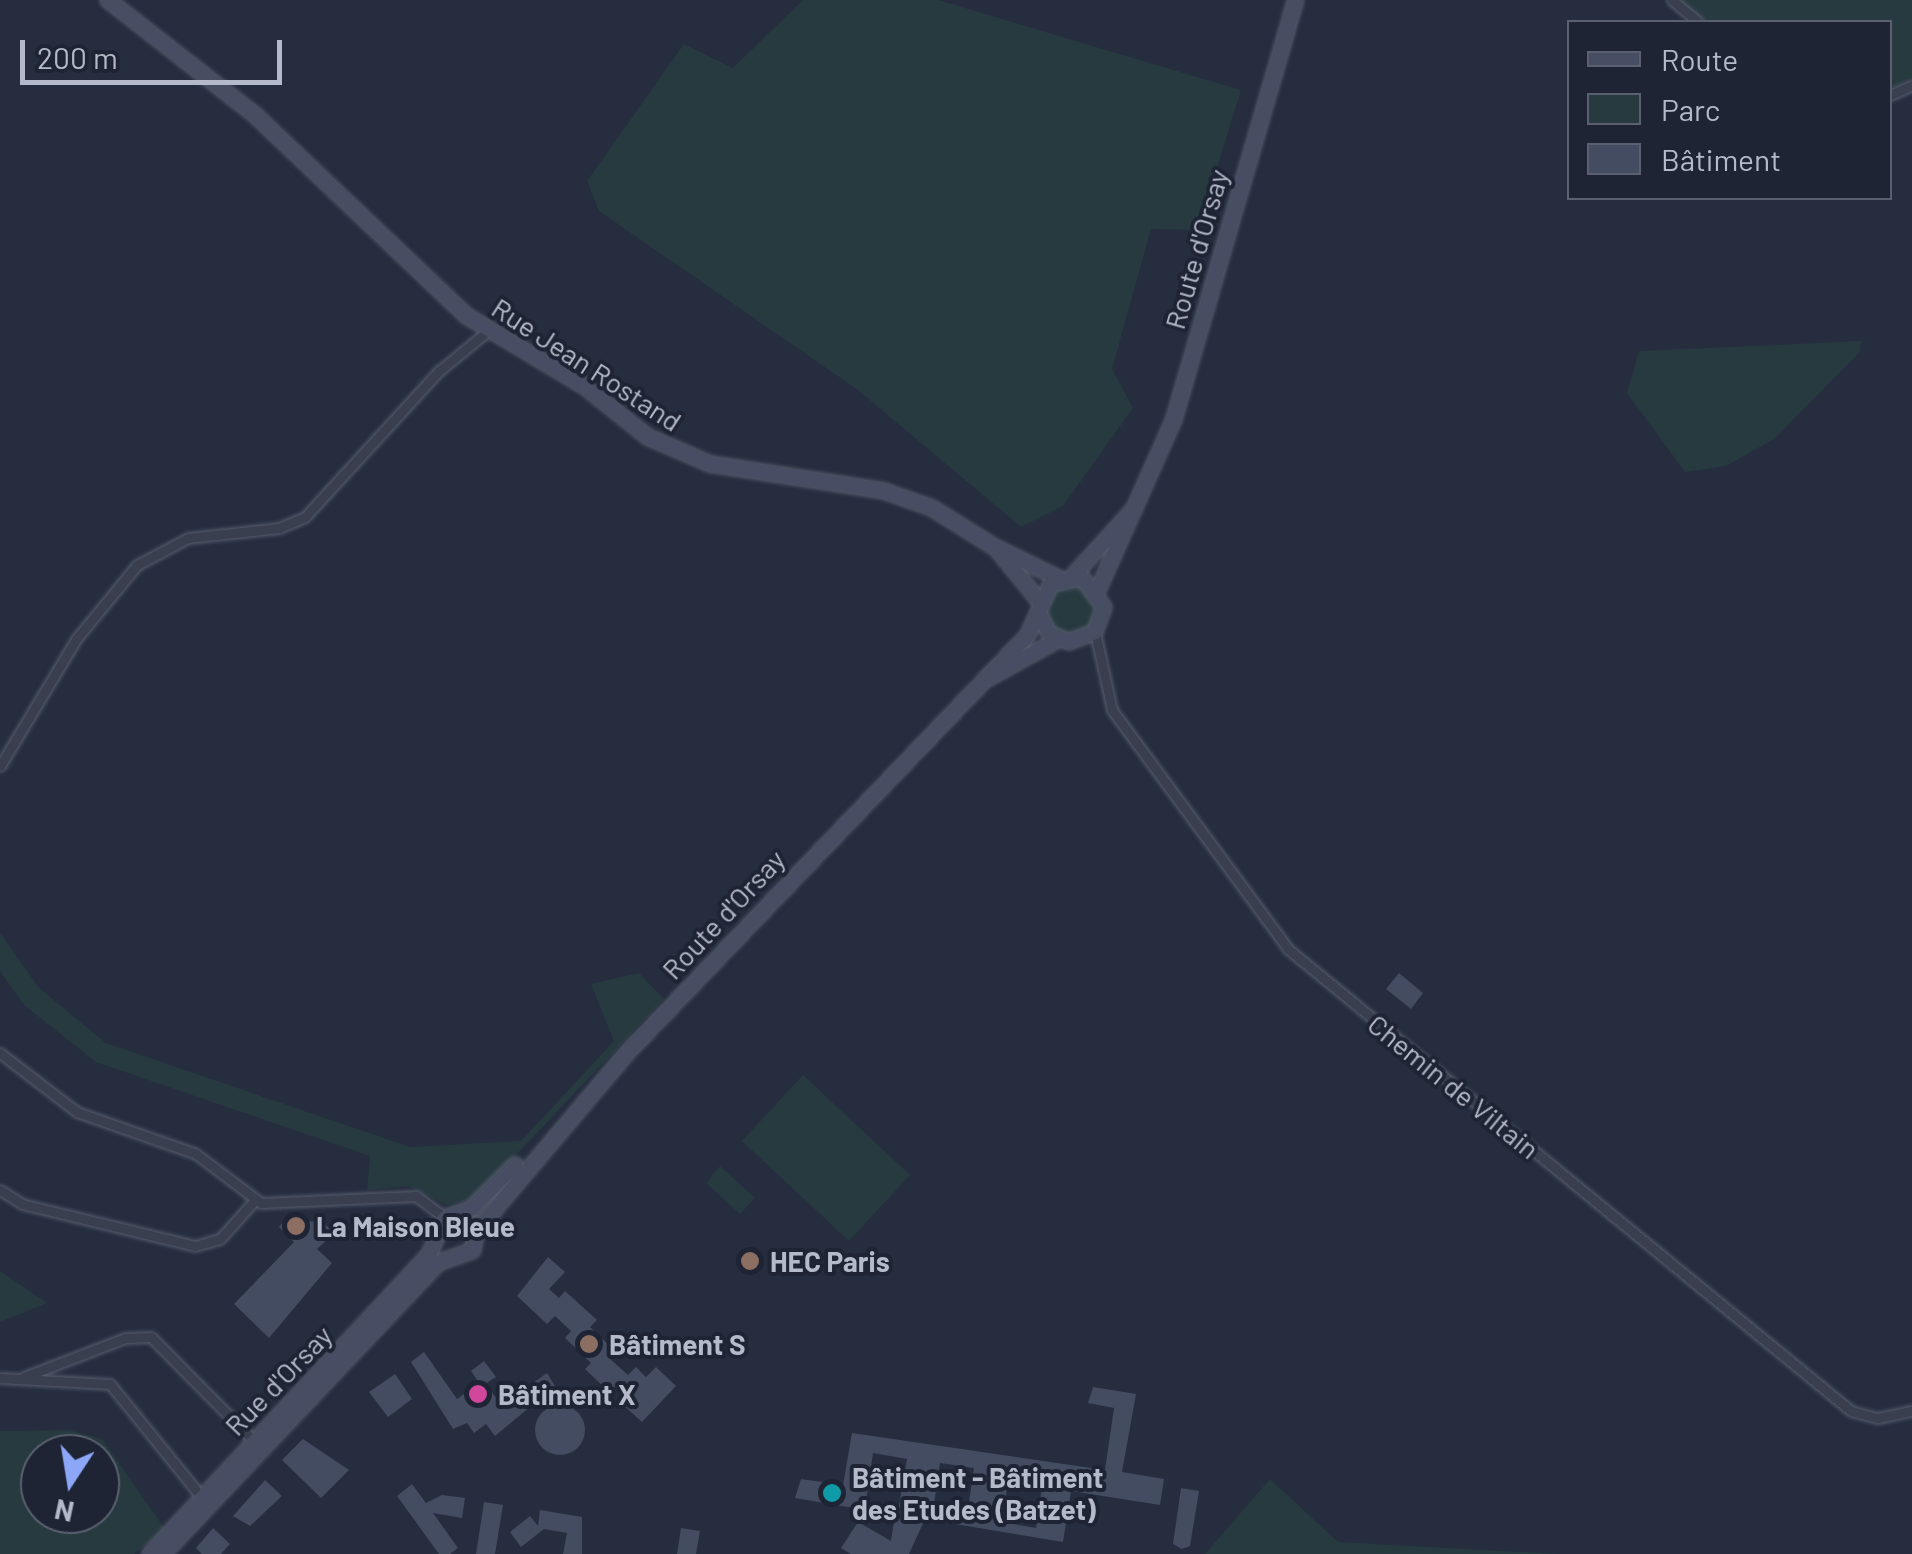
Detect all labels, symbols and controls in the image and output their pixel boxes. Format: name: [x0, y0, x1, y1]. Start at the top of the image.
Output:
scale bar: [25, 20, 288, 82]
legend: [1567, 20, 1892, 200]
text: 200 m: [37, 39, 118, 75]
text: Route: [1661, 41, 1738, 77]
text: Parc: [1661, 91, 1720, 127]
text: Bâtiment: [1661, 141, 1781, 177]
street label: Route d'Orsay: [1157, 165, 1235, 333]
street label: Rue Jean Rostand: [486, 290, 688, 438]
street label: Route d'Orsay: [655, 842, 791, 986]
street label: Chemin de Viltain: [1362, 1007, 1546, 1165]
place label: La Maison Bleue: [316, 1209, 515, 1243]
marker: La Maison Bleue: [285, 1215, 307, 1237]
place label: HEC Paris: [770, 1244, 890, 1278]
marker: HEC Paris: [739, 1250, 761, 1272]
street label: Rue d'Orsay: [217, 1318, 339, 1442]
place label: Bâtiment S: [609, 1327, 746, 1361]
marker: Bâtiment S: [578, 1333, 600, 1355]
place label: Bâtiment X: [498, 1377, 636, 1411]
marker: Bâtiment X: [467, 1383, 489, 1405]
north arrow: [20, 1434, 120, 1534]
place label: Bâtiment - Bâtiment des Etudes (Batzet): [852, 1460, 1103, 1526]
marker: Bâtiment - Bâtiment des Etudes (Batzet): [821, 1482, 843, 1504]
text: N: [52, 1493, 77, 1530]

